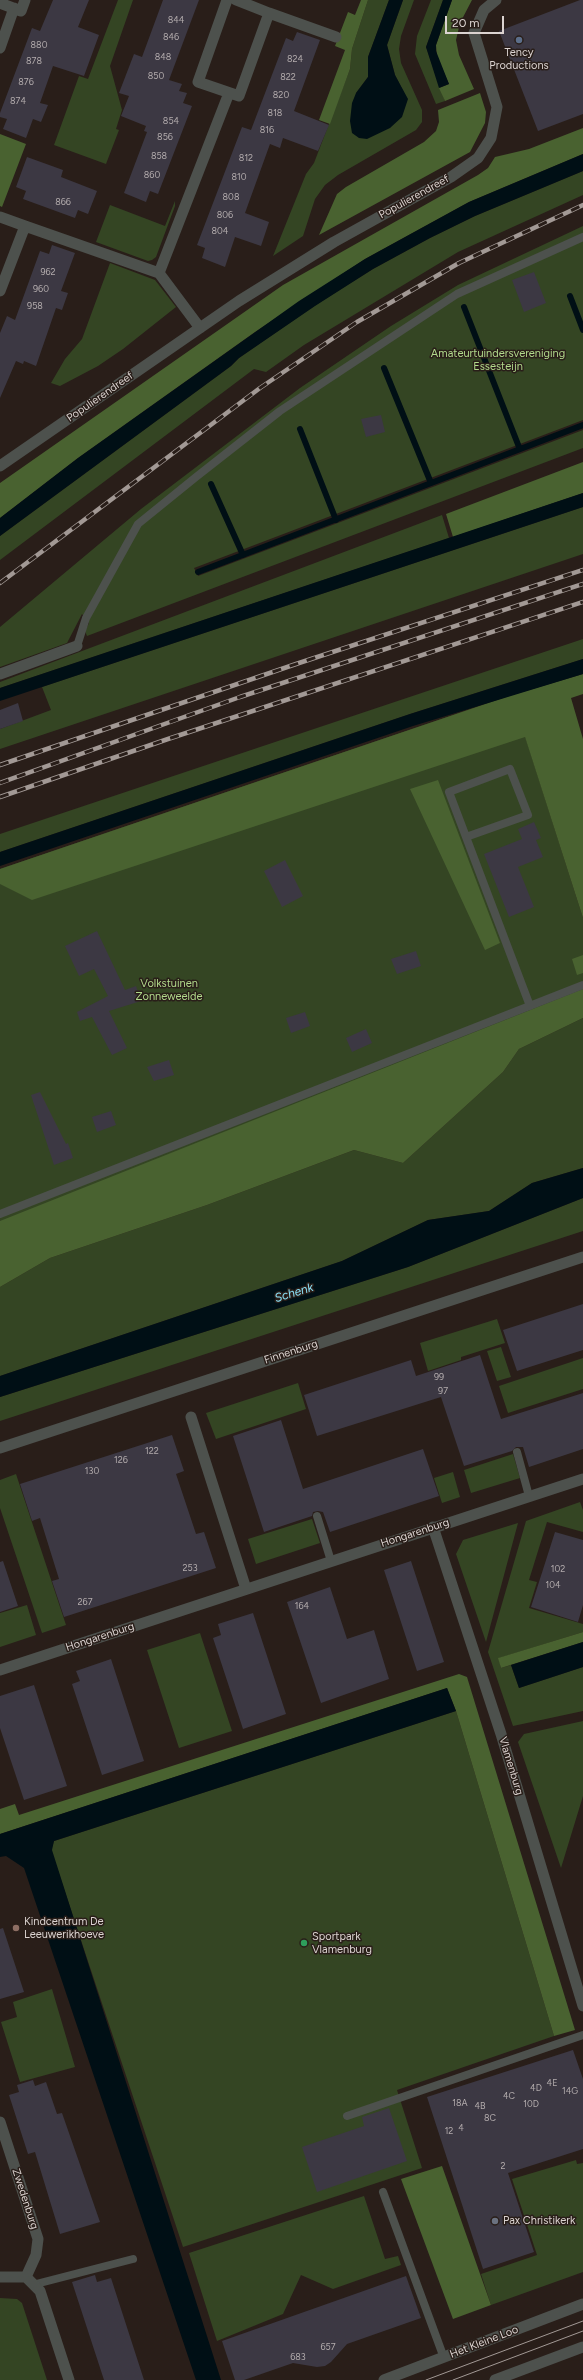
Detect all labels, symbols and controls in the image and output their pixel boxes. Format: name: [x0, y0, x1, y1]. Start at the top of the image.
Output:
scale bar: [447, 8, 506, 34]
house number: 844: [168, 15, 184, 25]
text: 20 m: [452, 16, 480, 30]
house number: 846: [163, 32, 179, 42]
marker: Tency Productions: [514, 35, 524, 45]
house number: 880: [31, 40, 47, 50]
place label: Tency Productions: [489, 46, 549, 72]
house number: 848: [155, 52, 171, 62]
house number: 824: [287, 54, 303, 64]
house number: 878: [26, 56, 42, 66]
house number: 850: [148, 71, 164, 81]
house number: 822: [280, 72, 296, 82]
house number: 876: [18, 77, 34, 87]
house number: 820: [273, 90, 289, 100]
house number: 874: [10, 96, 26, 106]
house number: 818: [268, 108, 282, 118]
house number: 854: [163, 116, 179, 126]
house number: 816: [260, 125, 274, 135]
house number: 856: [157, 132, 173, 142]
house number: 858: [151, 151, 167, 161]
house number: 812: [239, 153, 253, 163]
house number: 860: [144, 170, 160, 180]
house number: 810: [231, 172, 247, 182]
street label: Populierendreef: [377, 172, 451, 222]
house number: 808: [223, 192, 239, 202]
house number: 866: [55, 197, 71, 207]
house number: 806: [217, 210, 233, 220]
house number: 804: [212, 226, 228, 236]
house number: 962: [40, 267, 56, 277]
house number: 960: [33, 284, 49, 294]
house number: 958: [27, 301, 43, 311]
park label: Amateurtuindersvereniging Essesteijn: [431, 347, 565, 373]
street label: Populierendreef: [64, 369, 136, 425]
park label: Volkstuinen Zonneweelde: [136, 977, 202, 1003]
water label: Schenk: [273, 1280, 315, 1306]
street label: Finnenburg: [262, 1337, 320, 1367]
house number: 99: [434, 1372, 444, 1382]
house number: 97: [438, 1386, 448, 1396]
house number: 122: [145, 1446, 159, 1456]
house number: 126: [114, 1455, 128, 1465]
house number: 130: [85, 1466, 99, 1476]
street label: Hongarenburg: [379, 1516, 451, 1550]
house number: 253: [182, 1563, 198, 1573]
house number: 102: [551, 1564, 565, 1574]
house number: 104: [545, 1580, 561, 1590]
house number: 267: [78, 1597, 92, 1607]
house number: 164: [295, 1601, 309, 1611]
street label: Hongarenburg: [64, 1620, 136, 1654]
street label: Vlamenburg: [496, 1735, 526, 1797]
place label: Kindcentrum De Leeuwerikhoeve: [24, 1915, 104, 1941]
marker: Kindcentrum De Leeuwerikhoeve: [11, 1923, 21, 1933]
place label: Sportpark Vlamenburg: [312, 1930, 372, 1956]
marker: Sportpark Vlamenburg: [299, 1938, 309, 1948]
house number: 4E: [547, 2078, 557, 2088]
house number: 4D: [530, 2083, 542, 2093]
house number: 14G: [562, 2086, 578, 2096]
house number: 4C: [503, 2091, 515, 2101]
house number: 18A: [452, 2098, 468, 2108]
house number: 10D: [523, 2099, 539, 2109]
house number: 4B: [474, 2101, 486, 2111]
house number: 8C: [484, 2113, 496, 2123]
house number: 4: [458, 2123, 464, 2133]
house number: 12: [445, 2126, 453, 2136]
house number: 2: [500, 2161, 506, 2171]
street label: Zwedenburg: [9, 2167, 41, 2231]
place label: Pax Christikerk: [503, 2214, 575, 2228]
marker: Pax Christikerk: [490, 2216, 500, 2226]
street label: Het Kleine Loo: [448, 2323, 520, 2361]
house number: 657: [320, 2342, 336, 2352]
house number: 683: [290, 2352, 306, 2362]

